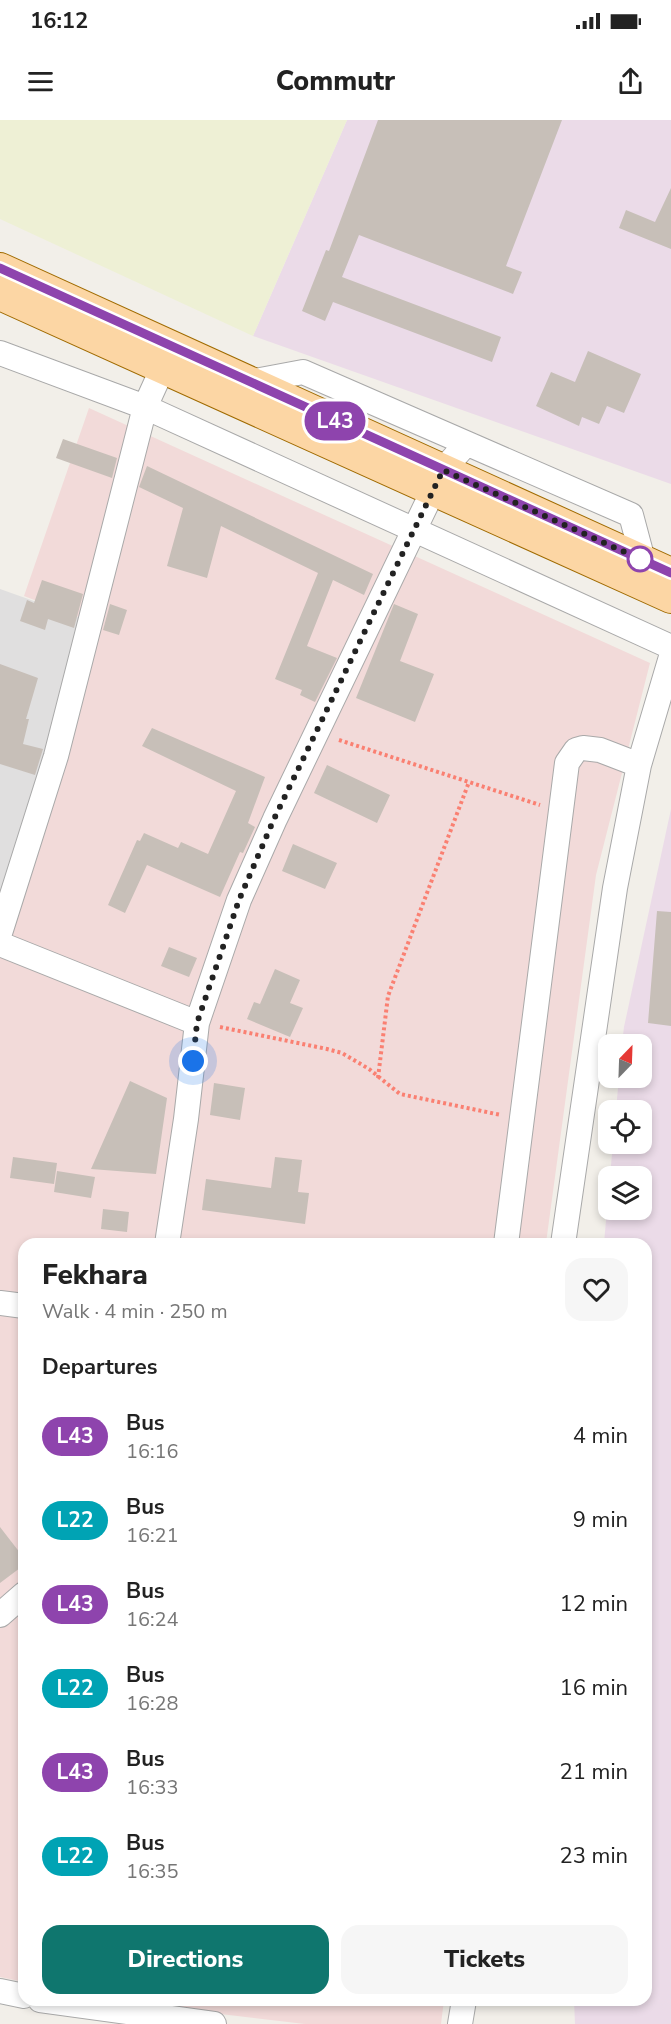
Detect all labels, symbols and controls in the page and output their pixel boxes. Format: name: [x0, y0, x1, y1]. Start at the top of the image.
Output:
text: 16:12: [30, 6, 88, 36]
text: Commutr: [276, 63, 395, 100]
icon: menu: [24, 65, 57, 98]
icon: share: [614, 65, 647, 98]
line badge: L43: [300, 402, 370, 440]
text: L43: [316, 407, 354, 435]
unlabelled marker: [627, 546, 653, 572]
north arrow: [598, 1034, 652, 1088]
map controls: [598, 1034, 652, 1220]
your location: [178, 1046, 208, 1076]
button: locate: [598, 1100, 652, 1154]
button: layers: [598, 1166, 652, 1220]
text: Fekhara: [42, 1256, 148, 1294]
button: heart: [565, 1258, 628, 1321]
text: Walk · 4 min · 250 m: [42, 1298, 228, 1325]
text: Departures: [42, 1352, 157, 1382]
text: Bus: [126, 1408, 165, 1438]
text: 4 min: [573, 1421, 628, 1451]
text: L43: [56, 1422, 94, 1450]
text: 16:16: [126, 1438, 179, 1465]
text: Bus: [126, 1492, 165, 1522]
text: 9 min: [573, 1505, 628, 1535]
text: L22: [56, 1506, 94, 1534]
text: 16:21: [126, 1522, 179, 1549]
text: Bus: [126, 1576, 165, 1606]
text: 12 min: [560, 1589, 628, 1619]
text: L43: [56, 1590, 94, 1618]
text: 16:24: [126, 1606, 179, 1633]
text: Bus: [126, 1660, 165, 1690]
text: 16 min: [560, 1673, 628, 1703]
text: L22: [56, 1674, 94, 1702]
text: 16:28: [126, 1690, 179, 1717]
text: Bus: [126, 1744, 165, 1774]
text: 21 min: [560, 1757, 628, 1787]
text: L43: [56, 1758, 94, 1786]
text: 16:33: [126, 1774, 179, 1801]
text: Bus: [126, 1828, 165, 1858]
text: 23 min: [560, 1841, 628, 1871]
text: L22: [56, 1842, 94, 1870]
text: 16:35: [126, 1858, 179, 1885]
button: Directions: [42, 1925, 329, 1994]
button: Tickets: [341, 1925, 628, 1994]

